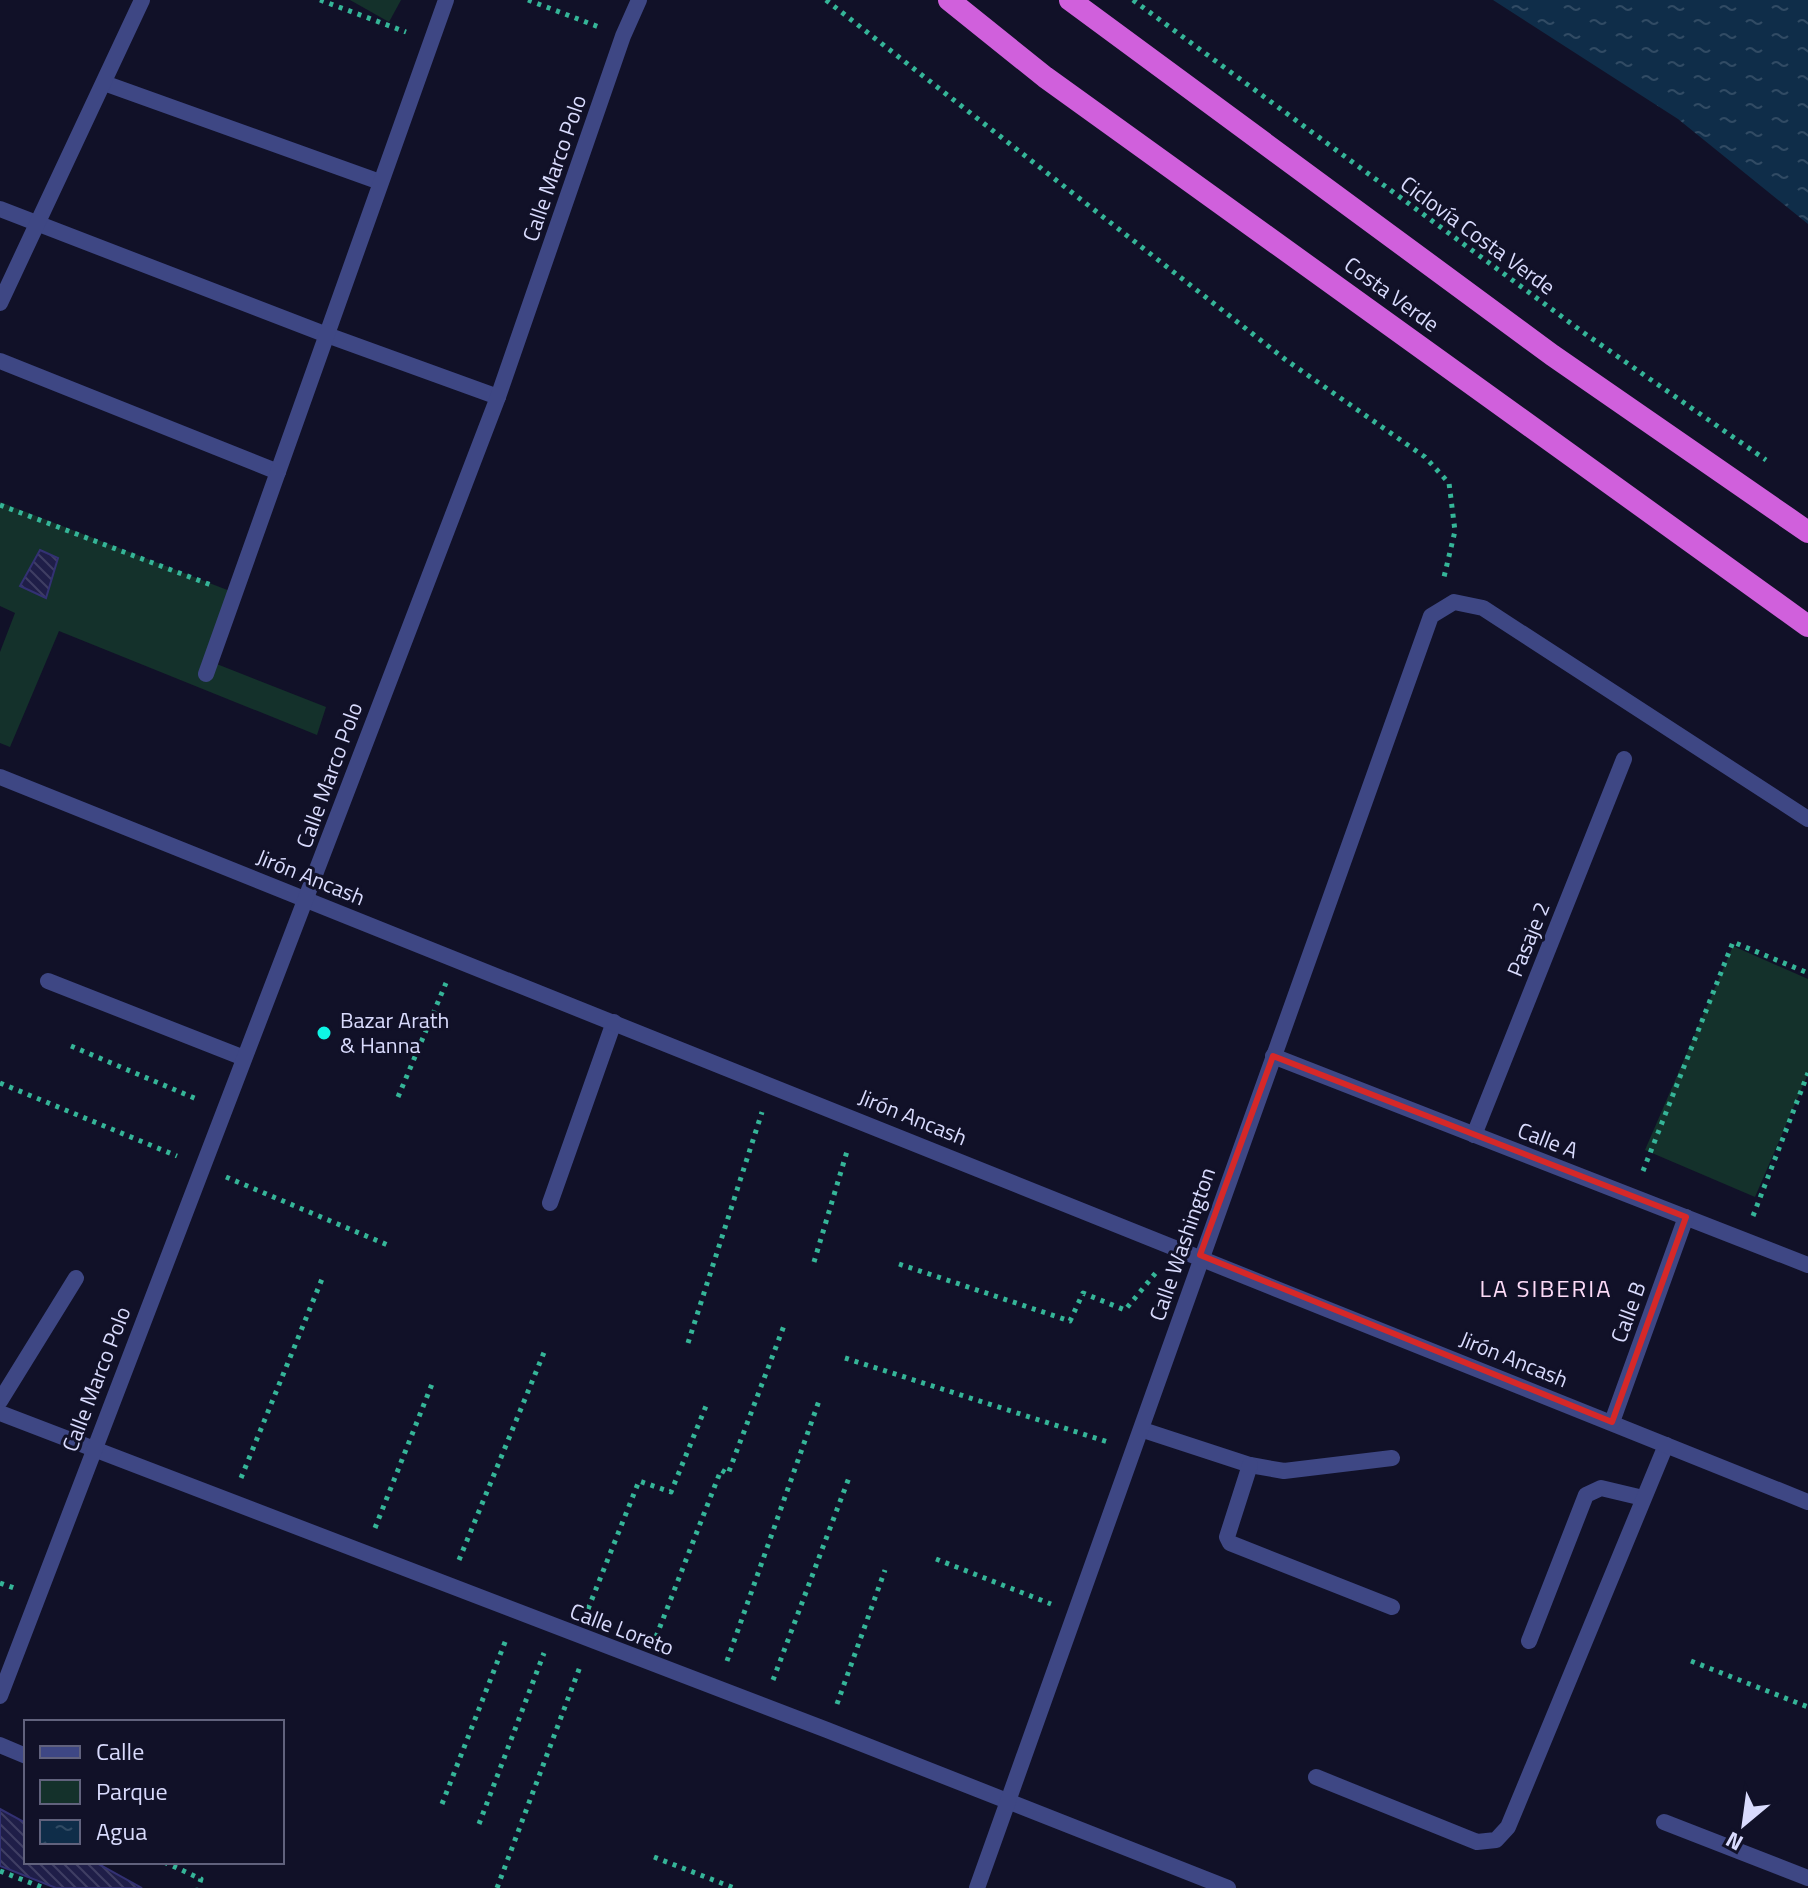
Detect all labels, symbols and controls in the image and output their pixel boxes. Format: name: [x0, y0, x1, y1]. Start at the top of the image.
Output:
street label: Calle Marco Polo: [513, 90, 595, 246]
street label: Ciclovía Costa Verde: [1393, 167, 1563, 303]
street label: Costa Verde: [1337, 248, 1447, 340]
street label: Calle Marco Polo: [287, 697, 371, 853]
street label: Jirón Ancash: [252, 840, 370, 914]
street label: Pasaje 2: [1498, 896, 1558, 982]
place label: Bazar Arath & Hanna: [340, 1003, 449, 1062]
marker: Bazar Arath & Hanna: [315, 1024, 333, 1042]
street label: Jirón Ancash: [854, 1080, 972, 1154]
street label: Calle A: [1513, 1113, 1583, 1167]
street label: Calle Washington: [1140, 1163, 1224, 1325]
district label: LA SIBERIA: [1479, 1270, 1613, 1306]
street label: Calle B: [1601, 1277, 1655, 1347]
street label: Calle Marco Polo: [53, 1301, 139, 1457]
street label: Jirón Ancash: [1455, 1322, 1573, 1396]
street label: Calle Loreto: [565, 1594, 679, 1664]
legend: [24, 1720, 284, 1864]
text: Calle: [96, 1733, 144, 1769]
text: Parque: [96, 1773, 168, 1809]
north arrow: [1704, 1784, 1784, 1864]
text: Agua: [96, 1813, 147, 1849]
text: N: [1719, 1823, 1749, 1860]

